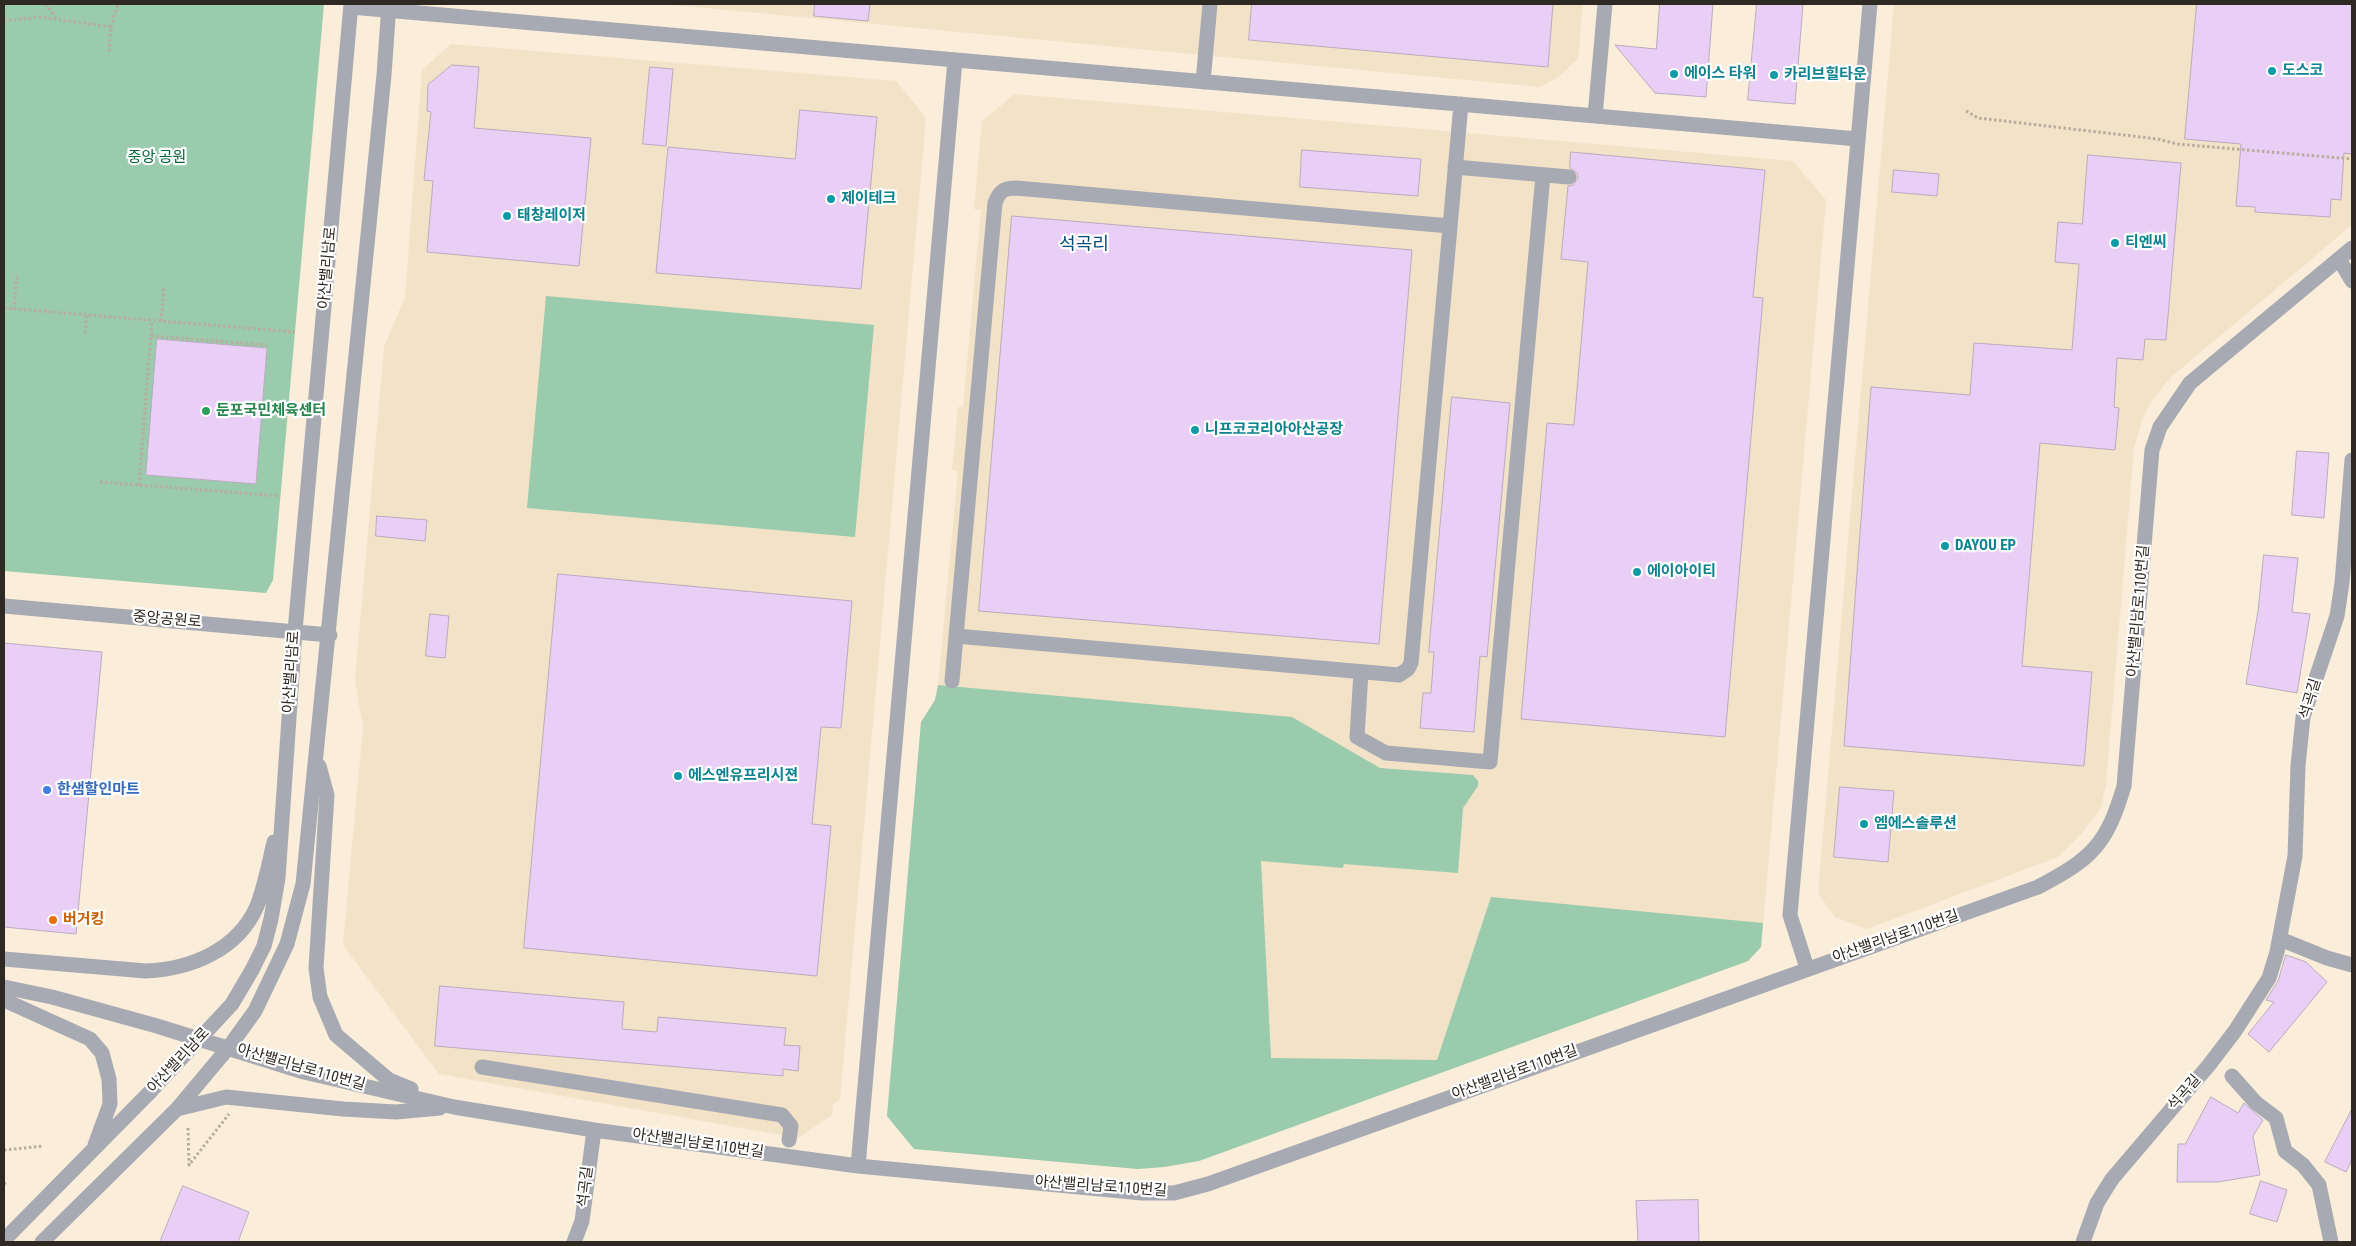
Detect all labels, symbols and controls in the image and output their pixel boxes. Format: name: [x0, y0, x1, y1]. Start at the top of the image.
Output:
place label: 도스코: [2282, 62, 2323, 80]
place label: 에이스 타워: [1684, 65, 1756, 83]
marker: 도스코: [2266, 65, 2278, 77]
place label: 카리브힐타운: [1784, 66, 1867, 84]
marker: 에이스 타워: [1668, 68, 1680, 80]
marker: 카리브힐타운: [1768, 69, 1780, 81]
park label: 중앙 공원: [128, 149, 186, 167]
place label: 제이테크: [841, 190, 896, 208]
marker: 제이테크: [825, 193, 837, 205]
place label: 태창레이저: [517, 207, 586, 225]
marker: 태창레이저: [501, 210, 513, 222]
street label: 아산밸리남로: [315, 226, 341, 310]
district label: 석곡리: [1059, 234, 1109, 256]
place label: 티엔씨: [2125, 234, 2166, 252]
marker: 티엔씨: [2109, 237, 2121, 249]
place label: 둔포국민체육센터: [216, 402, 326, 420]
marker: 둔포국민체육센터: [200, 405, 212, 417]
place label: 니프코코리아아산공장: [1205, 421, 1343, 439]
marker: 니프코코리아아산공장: [1189, 424, 1201, 436]
place label: DAYOU EP: [1955, 537, 2016, 555]
marker: DAYOU EP: [1939, 540, 1951, 552]
street label: 아산밸리남로110번길: [2124, 544, 2154, 678]
place label: 에이아이티: [1647, 563, 1716, 581]
marker: 에이아이티: [1631, 566, 1643, 578]
street label: 중앙공원로: [132, 608, 202, 632]
street label: 아산밸리남로: [280, 630, 304, 714]
street label: 석곡길: [2296, 677, 2326, 721]
place label: 에스엔유프리시젼: [688, 767, 798, 785]
marker: 에스엔유프리시젼: [672, 770, 684, 782]
place label: 한샘할인마트: [57, 781, 140, 799]
marker: 한샘할인마트: [41, 784, 53, 796]
place label: 엠에스솔루션: [1874, 815, 1957, 833]
marker: 엠에스솔루션: [1858, 818, 1870, 830]
street label: 아산밸리남로110번길: [1830, 907, 1962, 967]
place label: 버거킹: [63, 911, 104, 929]
marker: 버거킹: [47, 914, 59, 926]
street label: 아산밸리남로: [144, 1025, 214, 1097]
street label: 아산밸리남로110번길: [235, 1041, 367, 1095]
street label: 아산밸리남로110번길: [1450, 1042, 1580, 1104]
street label: 석곡길: [2165, 1071, 2205, 1115]
street label: 아산밸리남로110번길: [631, 1126, 765, 1162]
street label: 석곡길: [575, 1165, 597, 1209]
street label: 아산밸리남로110번길: [1034, 1173, 1168, 1201]

